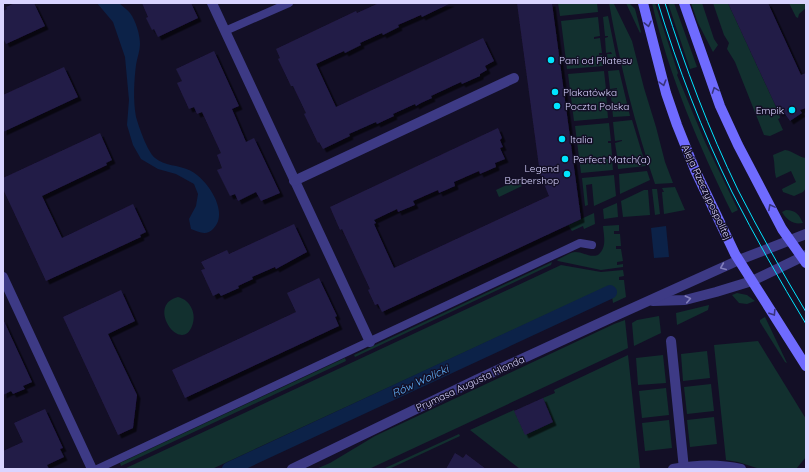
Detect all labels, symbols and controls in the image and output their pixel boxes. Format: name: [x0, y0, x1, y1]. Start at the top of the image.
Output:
one-way arrow: [643, 20, 652, 27]
place label: Pani od Pilatesu: [559, 54, 632, 67]
marker: Pani od Pilatesu: [546, 55, 556, 65]
one-way arrow: [658, 79, 667, 86]
place label: Plakatówka: [563, 86, 617, 99]
marker: Plakatówka: [550, 87, 560, 97]
one-way arrow: [711, 87, 719, 94]
place label: Poczta Polska: [565, 100, 629, 113]
marker: Poczta Polska: [552, 101, 562, 111]
place label: Empik: [756, 104, 784, 117]
marker: Empik: [787, 105, 797, 115]
place label: Italia: [570, 133, 592, 146]
marker: Italia: [557, 134, 567, 144]
street label: Aleja Rzeczypospolitej: [679, 143, 734, 242]
place label: Perfect Match(a): [573, 153, 651, 166]
marker: Perfect Match(a): [560, 154, 570, 164]
place label: Legend Barbershop: [505, 162, 559, 187]
marker: Legend Barbershop: [562, 169, 572, 179]
one-way arrow: [768, 204, 775, 212]
one-way arrow: [720, 262, 727, 270]
one-way arrow: [685, 296, 691, 304]
one-way arrow: [768, 309, 775, 316]
street label: Prymasa Augusta Hlonda: [414, 353, 527, 414]
water label: Rów Wolicki: [389, 361, 452, 400]

